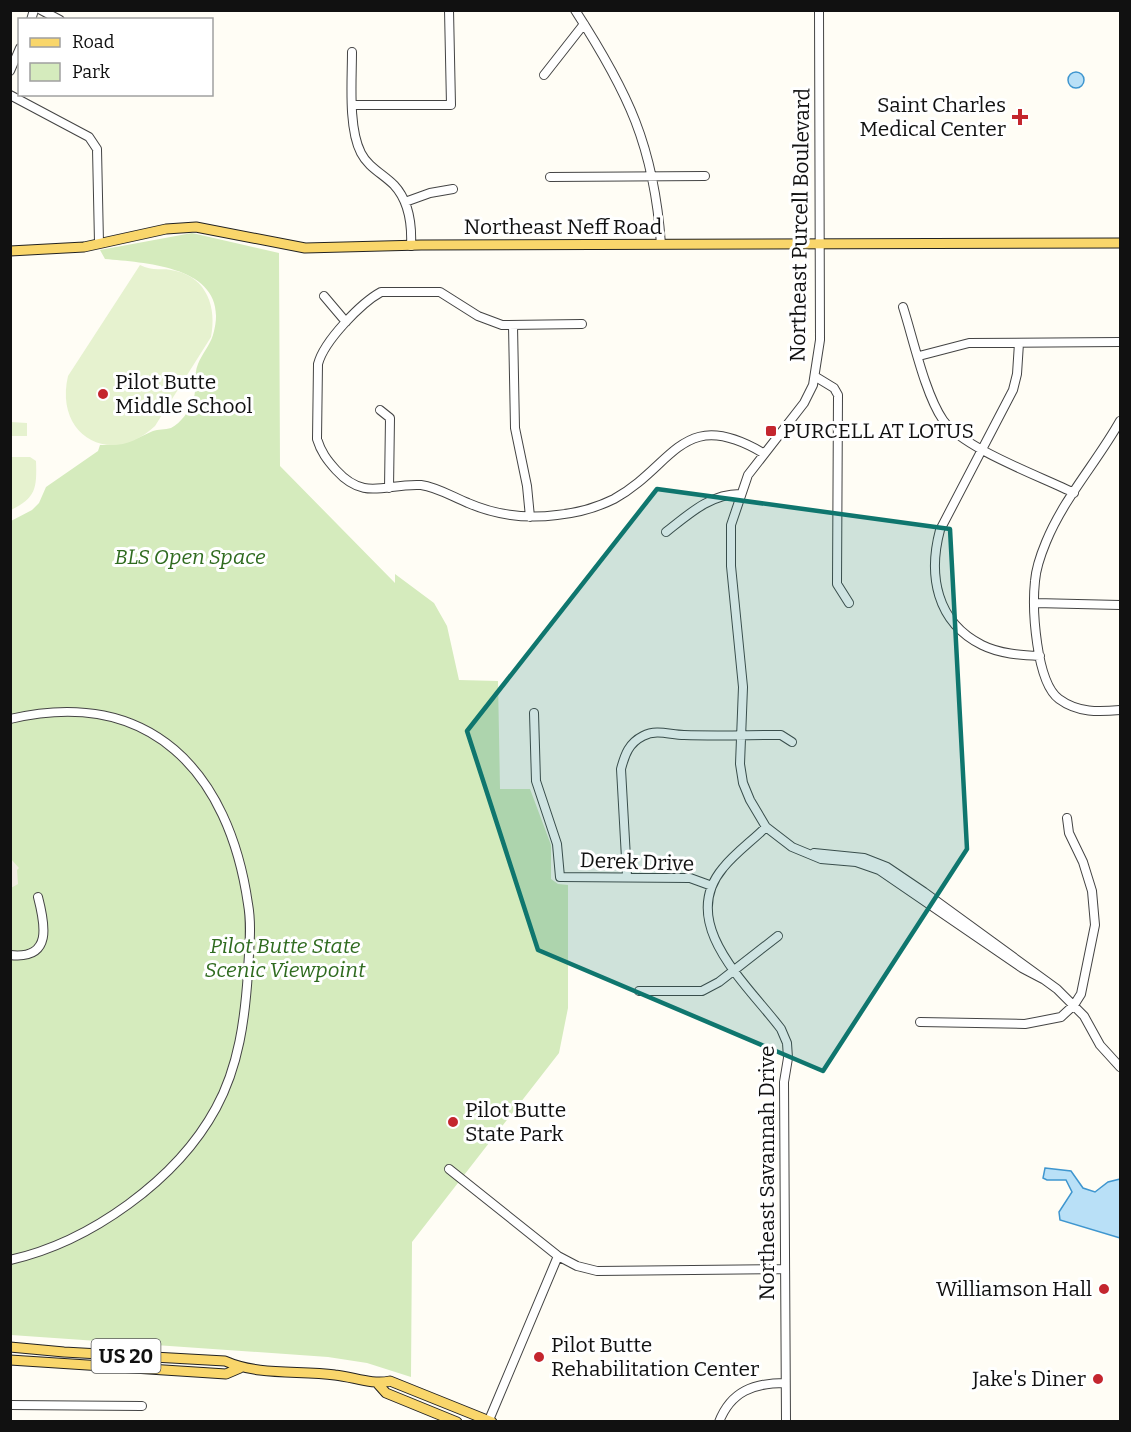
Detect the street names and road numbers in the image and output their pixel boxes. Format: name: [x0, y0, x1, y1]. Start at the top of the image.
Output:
street label: Northeast Purcell Boulevard: [785, 88, 815, 362]
street label: Northeast Neff Road: [464, 214, 662, 240]
street label: Derek Drive: [579, 847, 695, 877]
street label: Northeast Savannah Drive: [754, 1045, 780, 1301]
road number: US 20: [92, 1339, 160, 1373]

